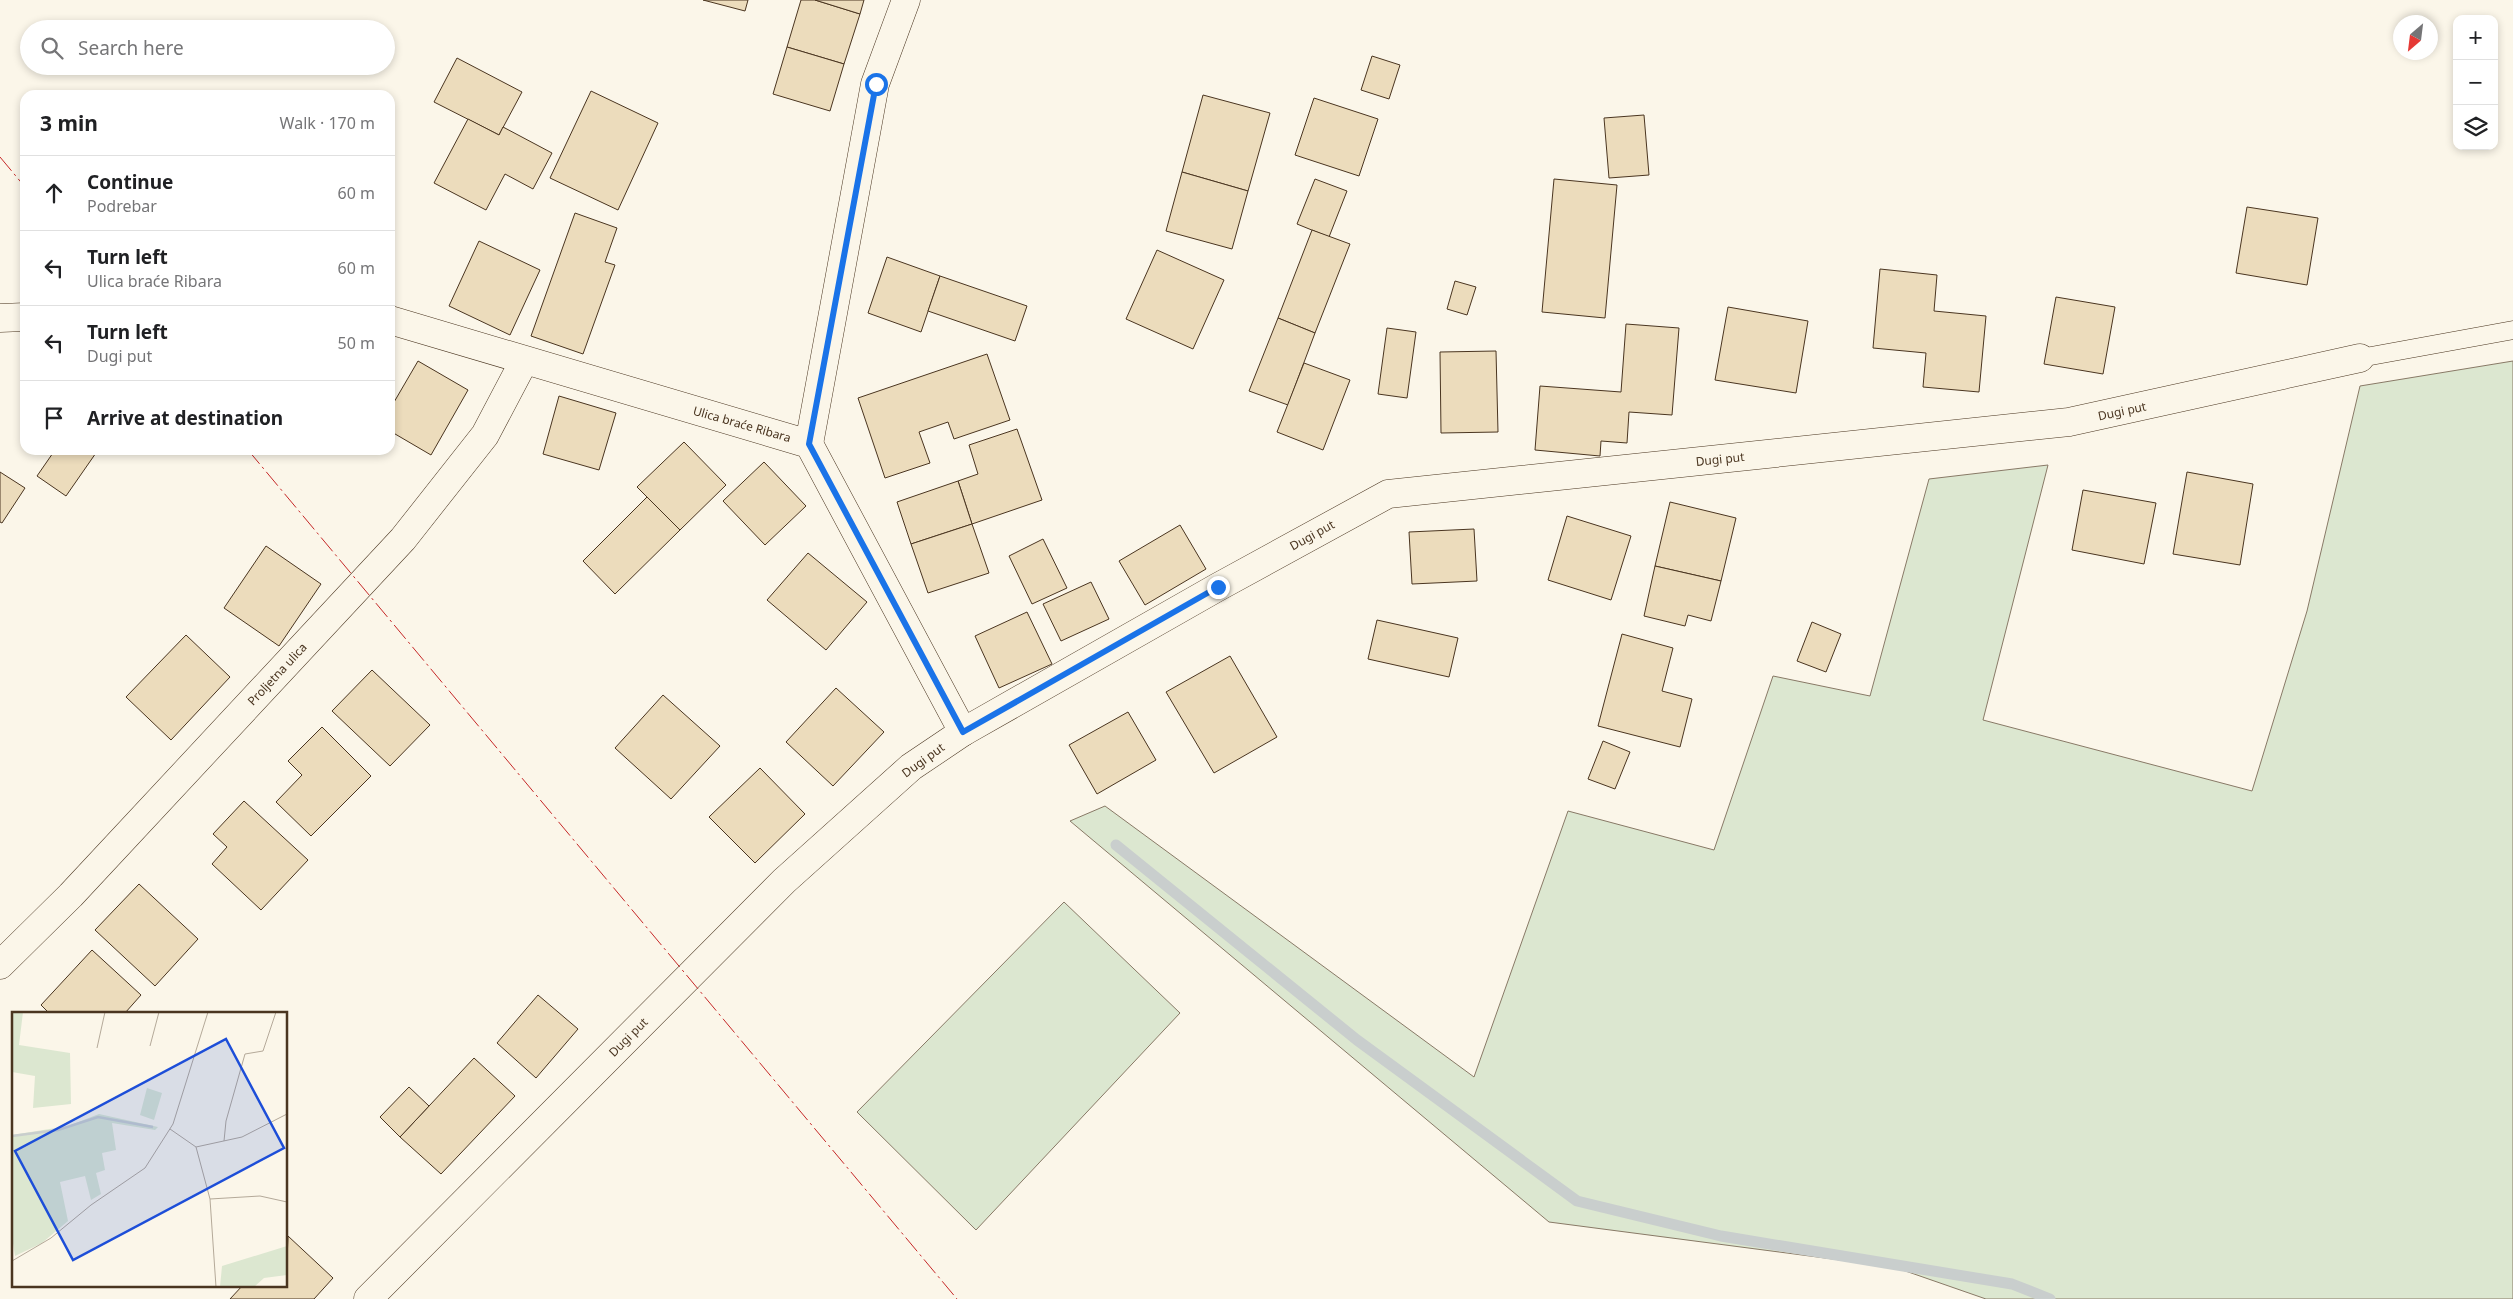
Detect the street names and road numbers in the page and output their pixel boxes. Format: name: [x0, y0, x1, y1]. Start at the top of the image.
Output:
street label: Dugi put: [2096, 397, 2148, 424]
street label: Ulica braće Ribara: [691, 402, 793, 446]
street label: Dugi put: [1695, 448, 1746, 470]
street label: Dugi put: [1286, 515, 1338, 554]
street label: Proljetna ulica: [244, 639, 310, 709]
street label: Dugi put: [898, 738, 948, 781]
street label: Dugi put: [605, 1013, 652, 1060]

